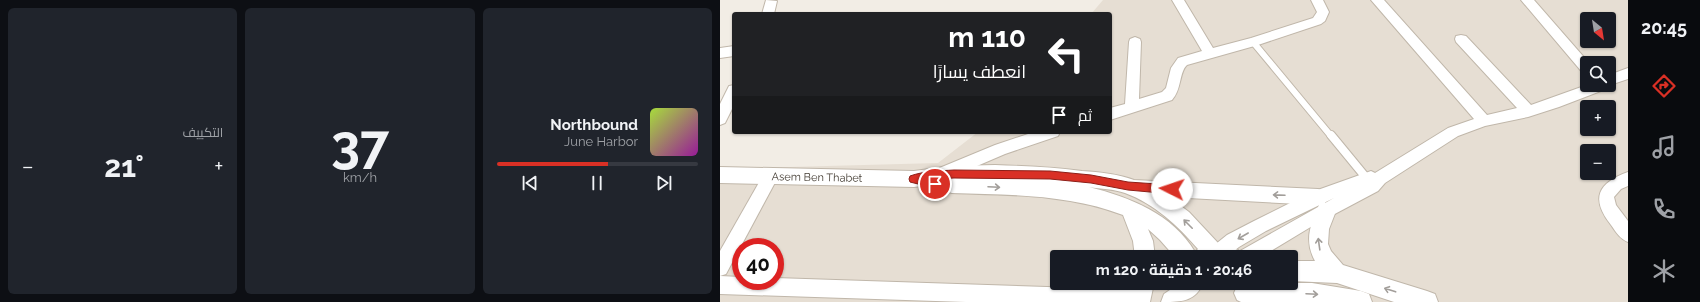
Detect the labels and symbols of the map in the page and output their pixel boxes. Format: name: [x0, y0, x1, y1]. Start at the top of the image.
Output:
north arrow: [1580, 12, 1616, 48]
pin: [918, 167, 952, 201]
position arrow: [1151, 168, 1193, 210]
street label: Asem Ben Thabet: [772, 170, 863, 185]
one-way arrow: [987, 183, 1000, 191]
one-way arrow: [1273, 191, 1286, 199]
one-way arrow: [1183, 219, 1193, 229]
one-way arrow: [1237, 232, 1249, 240]
speed limit sign: 40: [732, 238, 784, 290]
one-way arrow: [1315, 238, 1323, 251]
one-way arrow: [1384, 286, 1397, 293]
one-way arrow: [1305, 291, 1318, 298]

